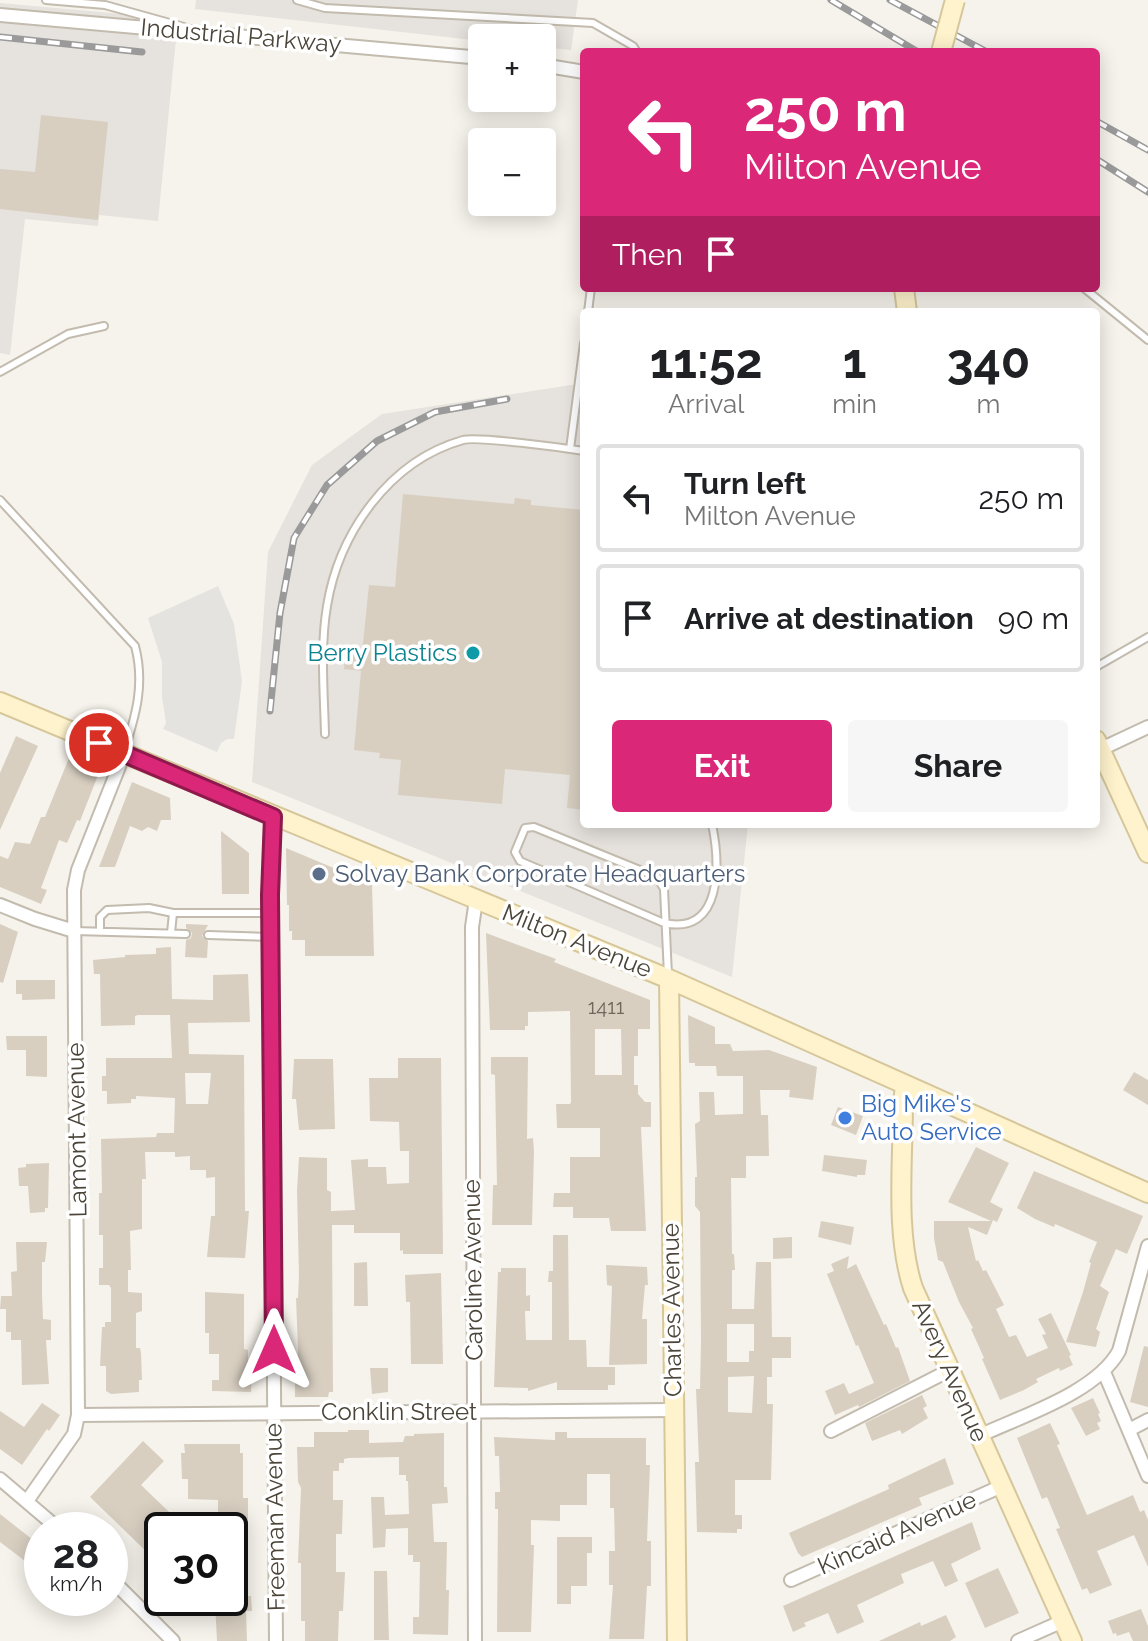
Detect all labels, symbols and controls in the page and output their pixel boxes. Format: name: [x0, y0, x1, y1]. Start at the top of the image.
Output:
street label: Industrial Parkway: [139, 12, 343, 59]
map controls: [468, 24, 556, 216]
button: +: [468, 24, 556, 112]
text: 250 m: [744, 78, 907, 144]
icon: left: [612, 80, 716, 184]
button: −: [468, 128, 556, 216]
text: Milton Avenue: [744, 145, 982, 187]
icon: arrive: [699, 232, 743, 276]
text: Then: [612, 237, 683, 272]
text: 11:52: [650, 333, 763, 389]
text: 1: [843, 333, 866, 389]
text: 340: [947, 333, 1030, 389]
text: Arrival: [668, 389, 744, 419]
text: min: [832, 389, 877, 419]
text: m: [977, 389, 1000, 419]
text: Turn left: [684, 466, 806, 501]
icon: left: [616, 476, 660, 520]
text: 250 m: [978, 481, 1064, 516]
text: Milton Avenue: [684, 501, 856, 531]
icon: arrive: [616, 596, 660, 640]
text: Arrive at destination: [684, 601, 974, 636]
text: 90 m: [998, 601, 1069, 636]
place label: Berry Plastics: [307, 638, 457, 667]
marker: Berry Plastics: [464, 644, 482, 662]
pin: [65, 709, 133, 777]
button: Exit: [612, 720, 832, 812]
button: Share: [848, 720, 1068, 812]
icon: arrive: [77, 721, 121, 765]
place label: Solvay Bank Corporate Headquarters: [335, 859, 745, 888]
marker: Solvay Bank Corporate Headquarters: [310, 865, 328, 883]
street label: Milton Avenue: [498, 897, 656, 984]
house number: 1411: [588, 995, 625, 1019]
street label: Lamont Avenue: [60, 1042, 93, 1218]
place label: Big Mike's Auto Service: [861, 1089, 1002, 1146]
marker: Big Mike's Auto Service: [836, 1109, 854, 1127]
street label: Caroline Avenue: [456, 1179, 489, 1361]
street label: Charles Avenue: [655, 1223, 688, 1397]
street label: Avery Avenue: [906, 1295, 995, 1446]
position arrow: [232, 1308, 316, 1392]
street label: Conklin Street: [321, 1397, 477, 1426]
street label: Freeman Avenue: [258, 1423, 291, 1611]
street label: Kincaid Avenue: [813, 1485, 981, 1580]
speed limit sign: 30: [144, 1512, 248, 1616]
text: 28: [53, 1530, 99, 1577]
text: km/h: [50, 1572, 102, 1596]

